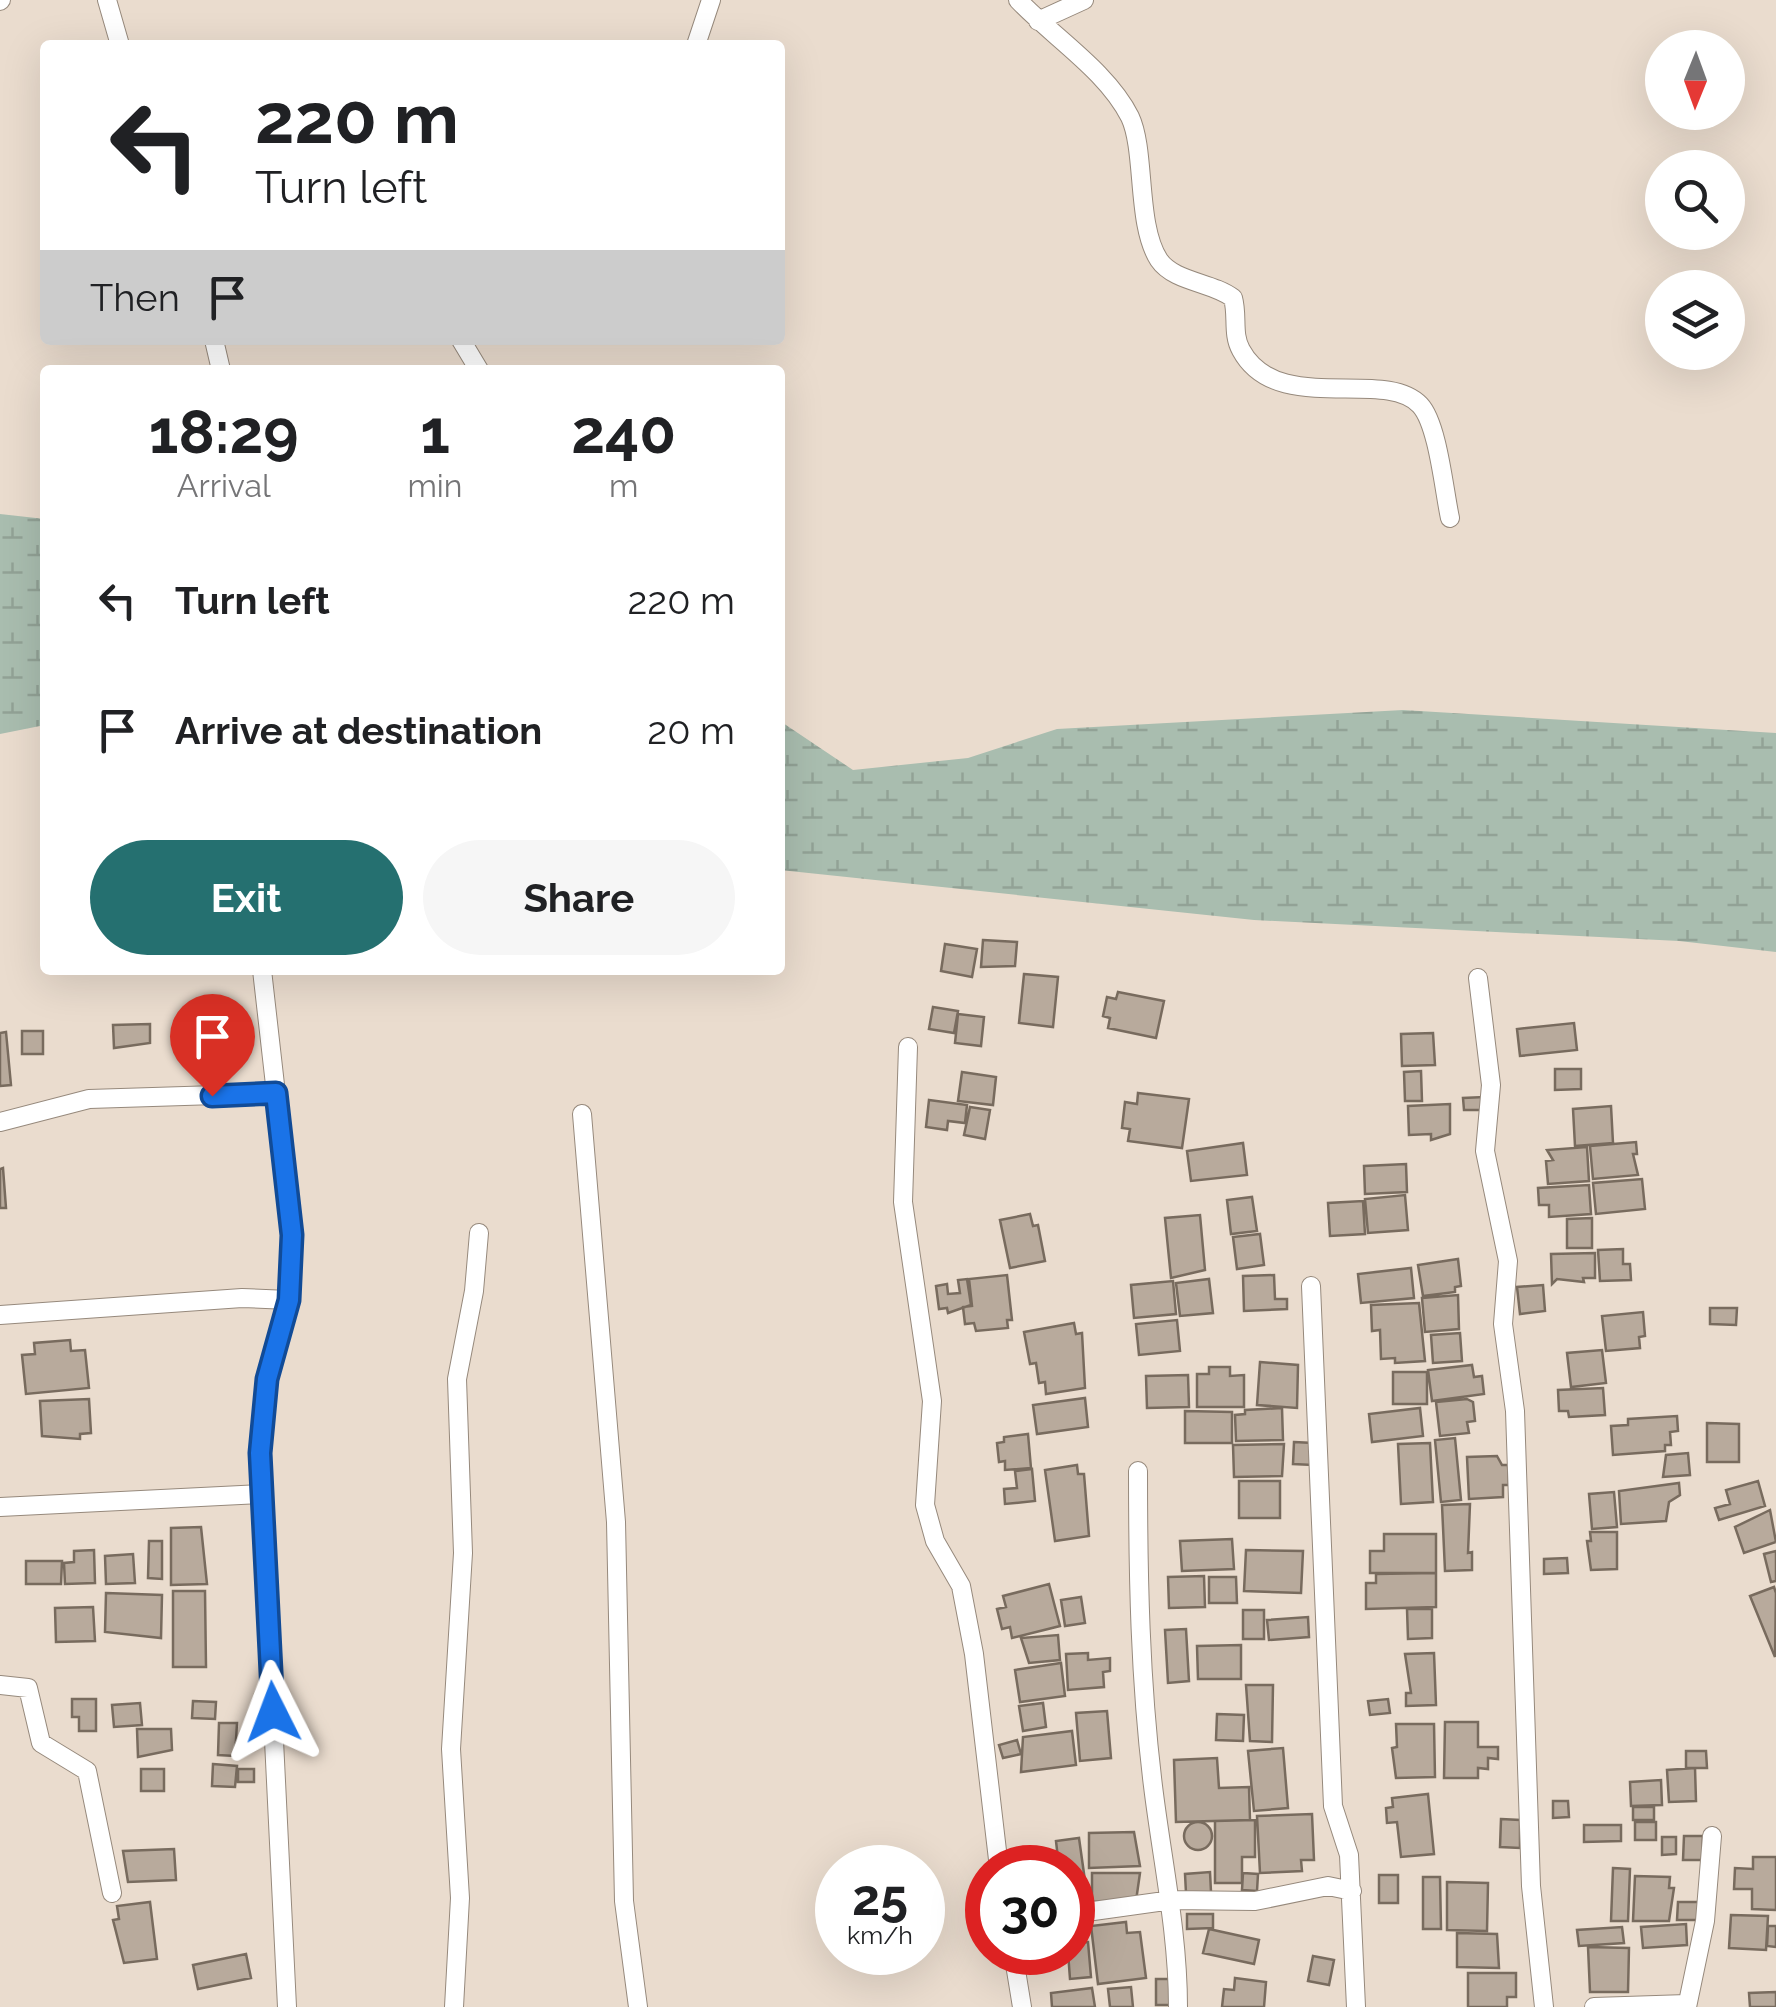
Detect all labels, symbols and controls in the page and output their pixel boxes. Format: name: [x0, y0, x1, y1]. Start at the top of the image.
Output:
north arrow: [1645, 30, 1745, 130]
map controls: [1645, 30, 1745, 370]
text: 220 m: [255, 77, 459, 159]
icon: left: [90, 80, 220, 210]
button: search: [1645, 150, 1745, 250]
text: Turn left: [255, 161, 427, 214]
icon: arrive: [200, 270, 255, 325]
button: layers: [1645, 270, 1745, 370]
text: Then: [90, 275, 180, 320]
text: 18:29: [149, 397, 299, 467]
text: 1: [420, 397, 450, 467]
text: 240: [571, 397, 676, 467]
text: Arrival: [177, 467, 271, 504]
text: min: [407, 467, 462, 504]
text: m: [609, 467, 638, 504]
icon: left: [90, 573, 145, 628]
text: Turn left: [175, 578, 330, 623]
text: 220 m: [628, 578, 735, 623]
icon: arrive: [90, 703, 145, 758]
text: Arrive at destination: [175, 708, 542, 753]
text: 20 m: [647, 708, 735, 753]
button: Exit: [90, 840, 403, 955]
button: Share: [423, 840, 735, 955]
pin: [170, 994, 255, 1097]
icon: arrive: [185, 1009, 240, 1064]
position arrow: [221, 1660, 325, 1764]
speed limit sign: 30: [965, 1845, 1095, 1975]
text: 25: [852, 1868, 908, 1927]
text: km/h: [847, 1920, 913, 1950]

